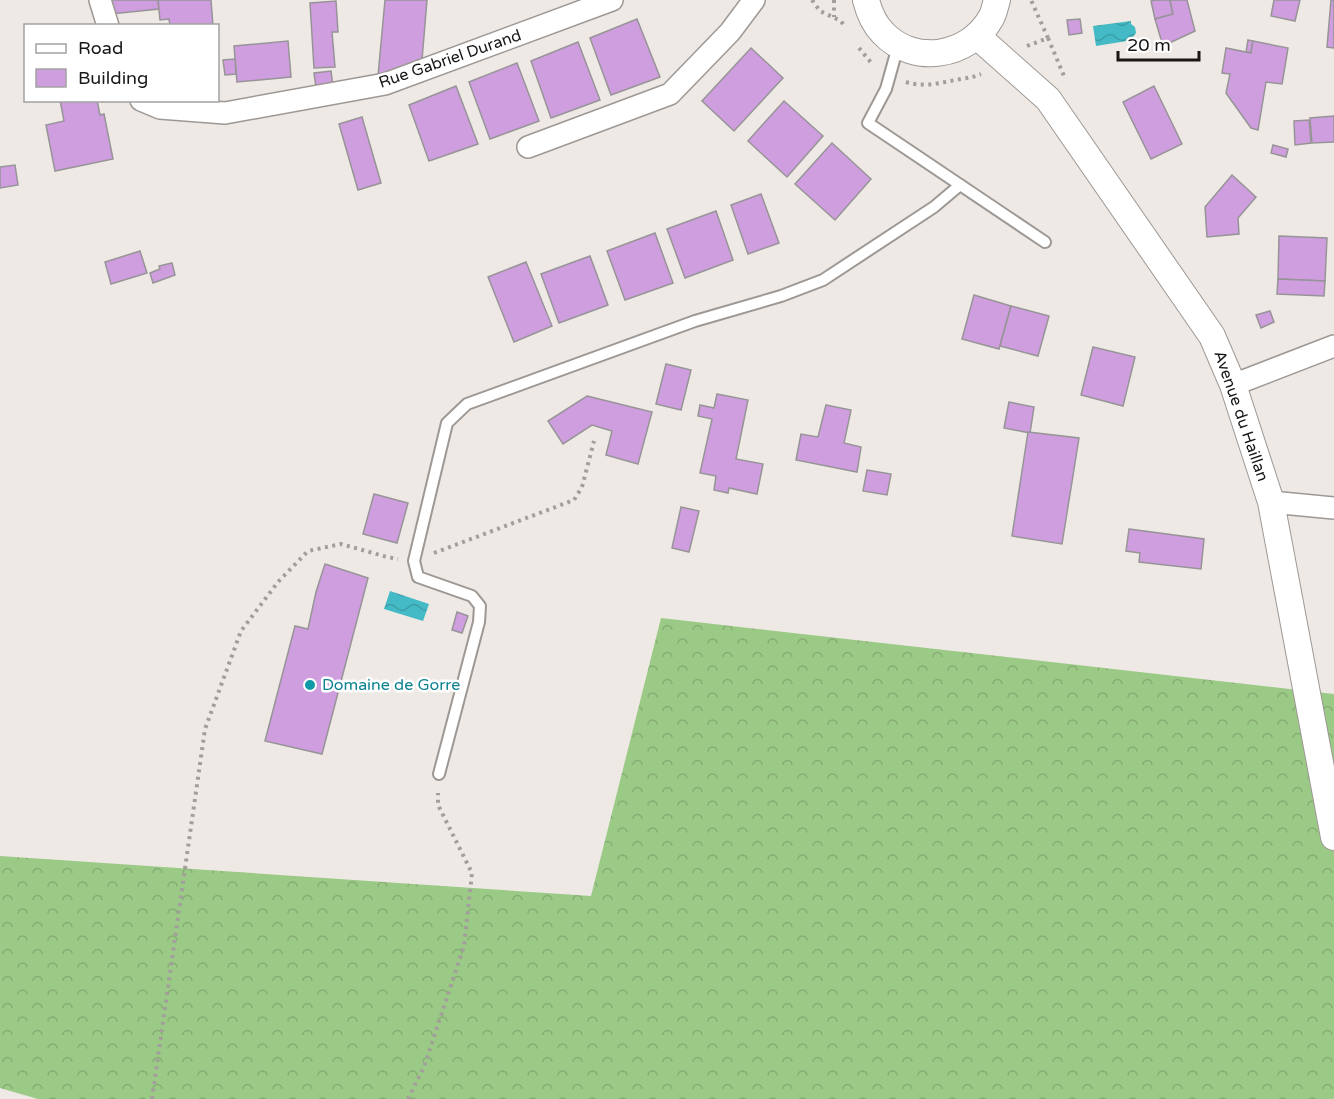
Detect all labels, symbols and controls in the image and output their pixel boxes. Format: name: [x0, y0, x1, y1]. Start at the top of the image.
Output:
legend: [24, 24, 219, 102]
scale bar: [1118, 24, 1199, 62]
street label: Rue Gabriel Durand: [376, 25, 524, 93]
text: 20 m: [1127, 34, 1171, 56]
text: Road: [78, 37, 123, 59]
text: Building: [78, 67, 148, 89]
street label: Avenue du Haillan: [1209, 348, 1273, 484]
place label: Domaine de Gorre: [322, 675, 460, 695]
marker: Domaine de Gorre: [303, 678, 317, 692]

